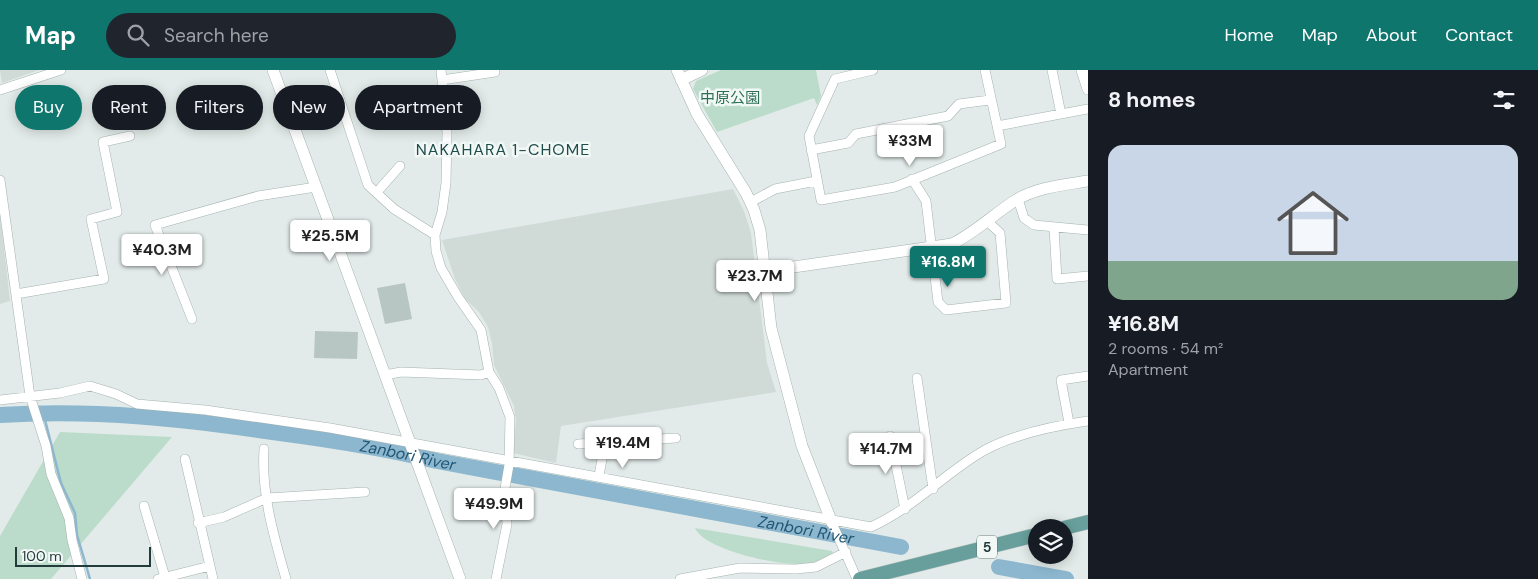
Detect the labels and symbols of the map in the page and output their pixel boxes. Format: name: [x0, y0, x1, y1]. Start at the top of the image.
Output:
park label: 中原公園: [700, 88, 760, 108]
pin: ¥33M: [880, 124, 940, 167]
district label: NAKAHARA 1-CHOME: [416, 139, 590, 160]
pin: ¥25.5M: [289, 220, 371, 262]
pin: ¥40.3M: [121, 234, 203, 276]
pin: ¥16.8M: [907, 246, 989, 288]
pin: ¥23.7M: [714, 260, 796, 302]
pin: ¥19.4M: [582, 426, 664, 469]
pin: ¥14.7M: [845, 432, 927, 475]
water label: Zanbori River: [358, 435, 459, 475]
pin: ¥49.9M: [453, 488, 535, 530]
water label: Zanbori River: [756, 511, 857, 549]
road number: 5: [977, 536, 997, 558]
scale bar: [15, 544, 151, 567]

